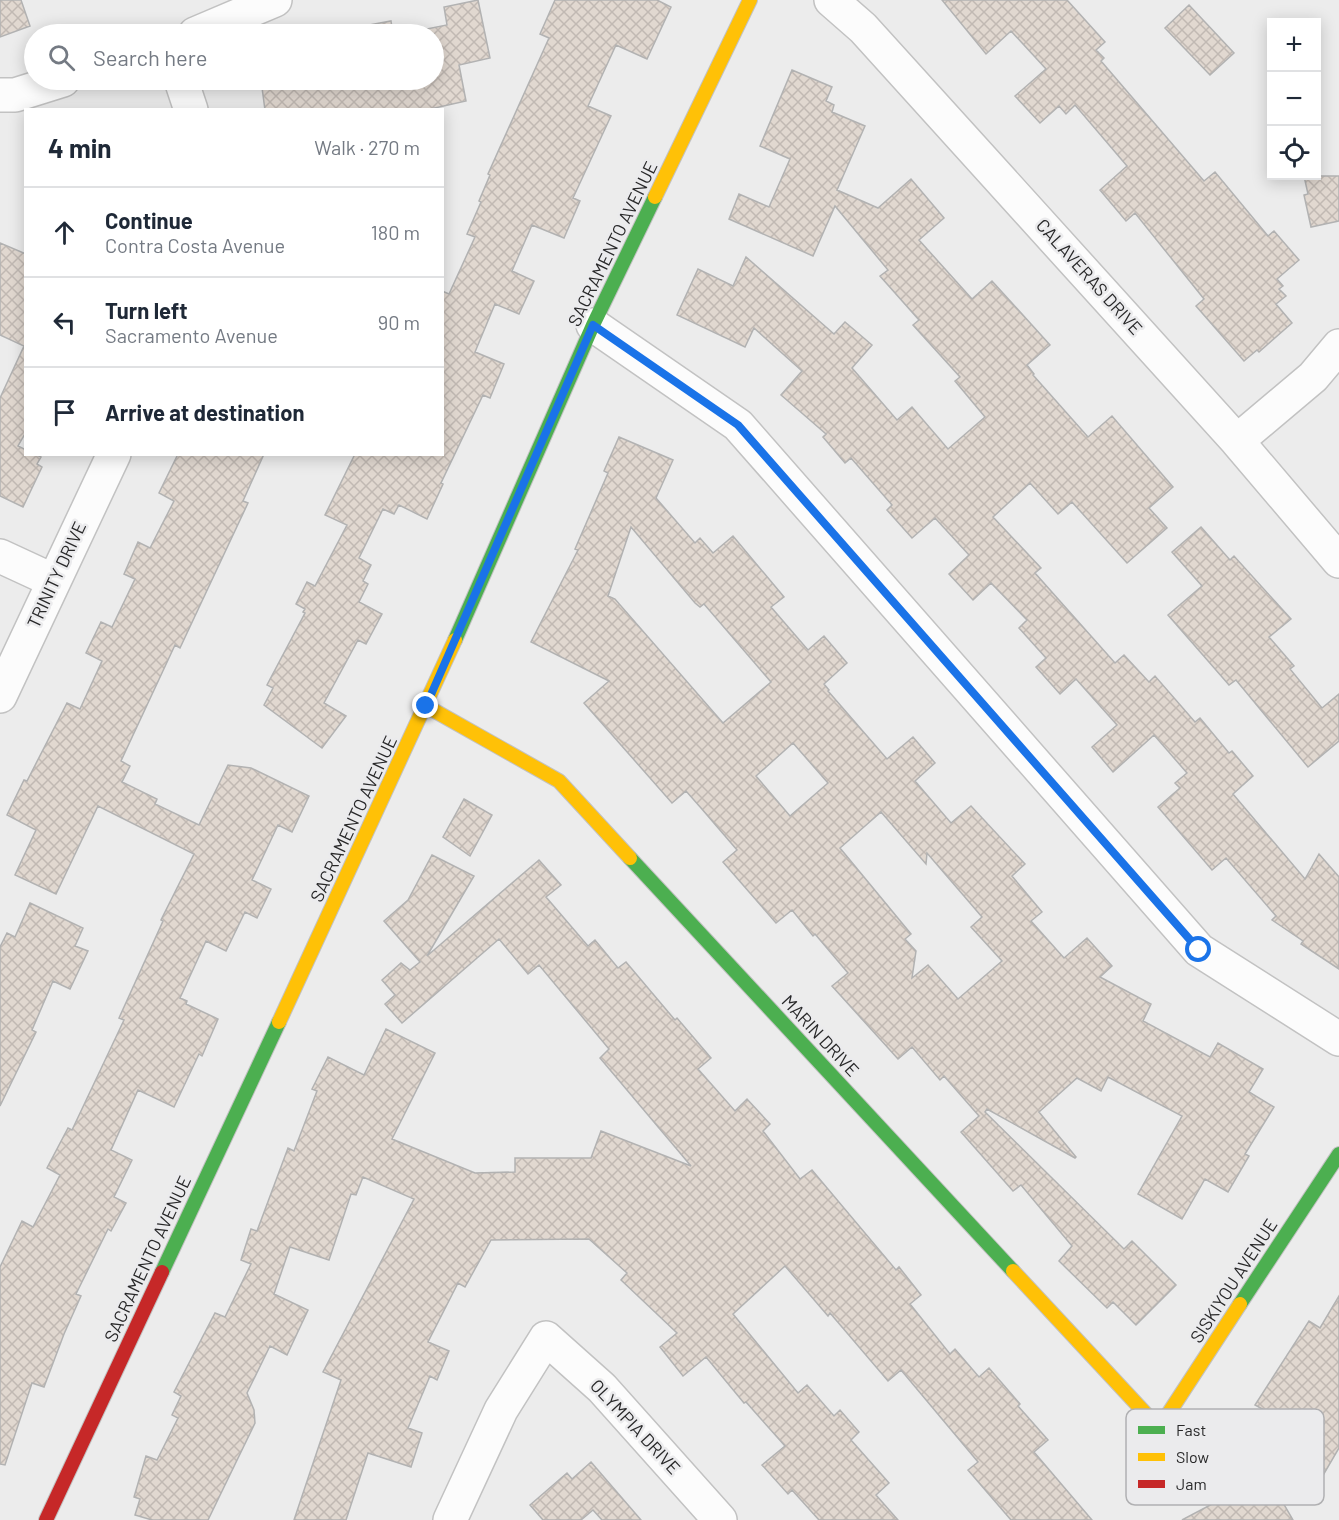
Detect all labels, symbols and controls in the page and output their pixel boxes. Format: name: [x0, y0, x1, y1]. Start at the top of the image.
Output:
map controls: [1267, 18, 1321, 180]
button: +: [1267, 18, 1321, 72]
search box: [24, 24, 444, 90]
icon: search: [45, 41, 78, 74]
text: Search here: [93, 44, 207, 70]
button: −: [1267, 72, 1321, 126]
button: locate: [1267, 126, 1321, 180]
text: 4 min: [48, 132, 112, 163]
text: Walk · 270 m: [314, 135, 420, 159]
street label: SACRAMENTO AVENUE: [563, 157, 662, 330]
text: Continue: [105, 207, 193, 233]
street label: CALAVERAS DRIVE: [1032, 214, 1148, 339]
icon: ahead: [48, 216, 81, 249]
text: 180 m: [371, 220, 420, 244]
text: Contra Costa Avenue: [105, 233, 285, 257]
text: Turn left: [105, 297, 188, 323]
icon: left: [48, 306, 81, 339]
text: 90 m: [378, 310, 420, 334]
text: Sacramento Avenue: [105, 323, 278, 347]
icon: arrive: [48, 396, 81, 429]
text: Arrive at destination: [105, 399, 304, 425]
street label: TRINITY DRIVE: [22, 518, 90, 631]
route end: [412, 692, 438, 718]
street label: SACRAMENTO AVENUE: [305, 732, 401, 905]
route start: [1185, 936, 1211, 962]
street label: MARIN DRIVE: [777, 990, 864, 1081]
street label: SACRAMENTO AVENUE: [99, 1172, 195, 1345]
street label: SISKIYOU AVENUE: [1185, 1214, 1281, 1347]
street label: OLYMPIA DRIVE: [586, 1374, 685, 1478]
legend: [1126, 1409, 1324, 1505]
text: Fast: [1176, 1420, 1206, 1439]
text: Slow: [1176, 1447, 1209, 1466]
text: Jam: [1176, 1474, 1207, 1493]

